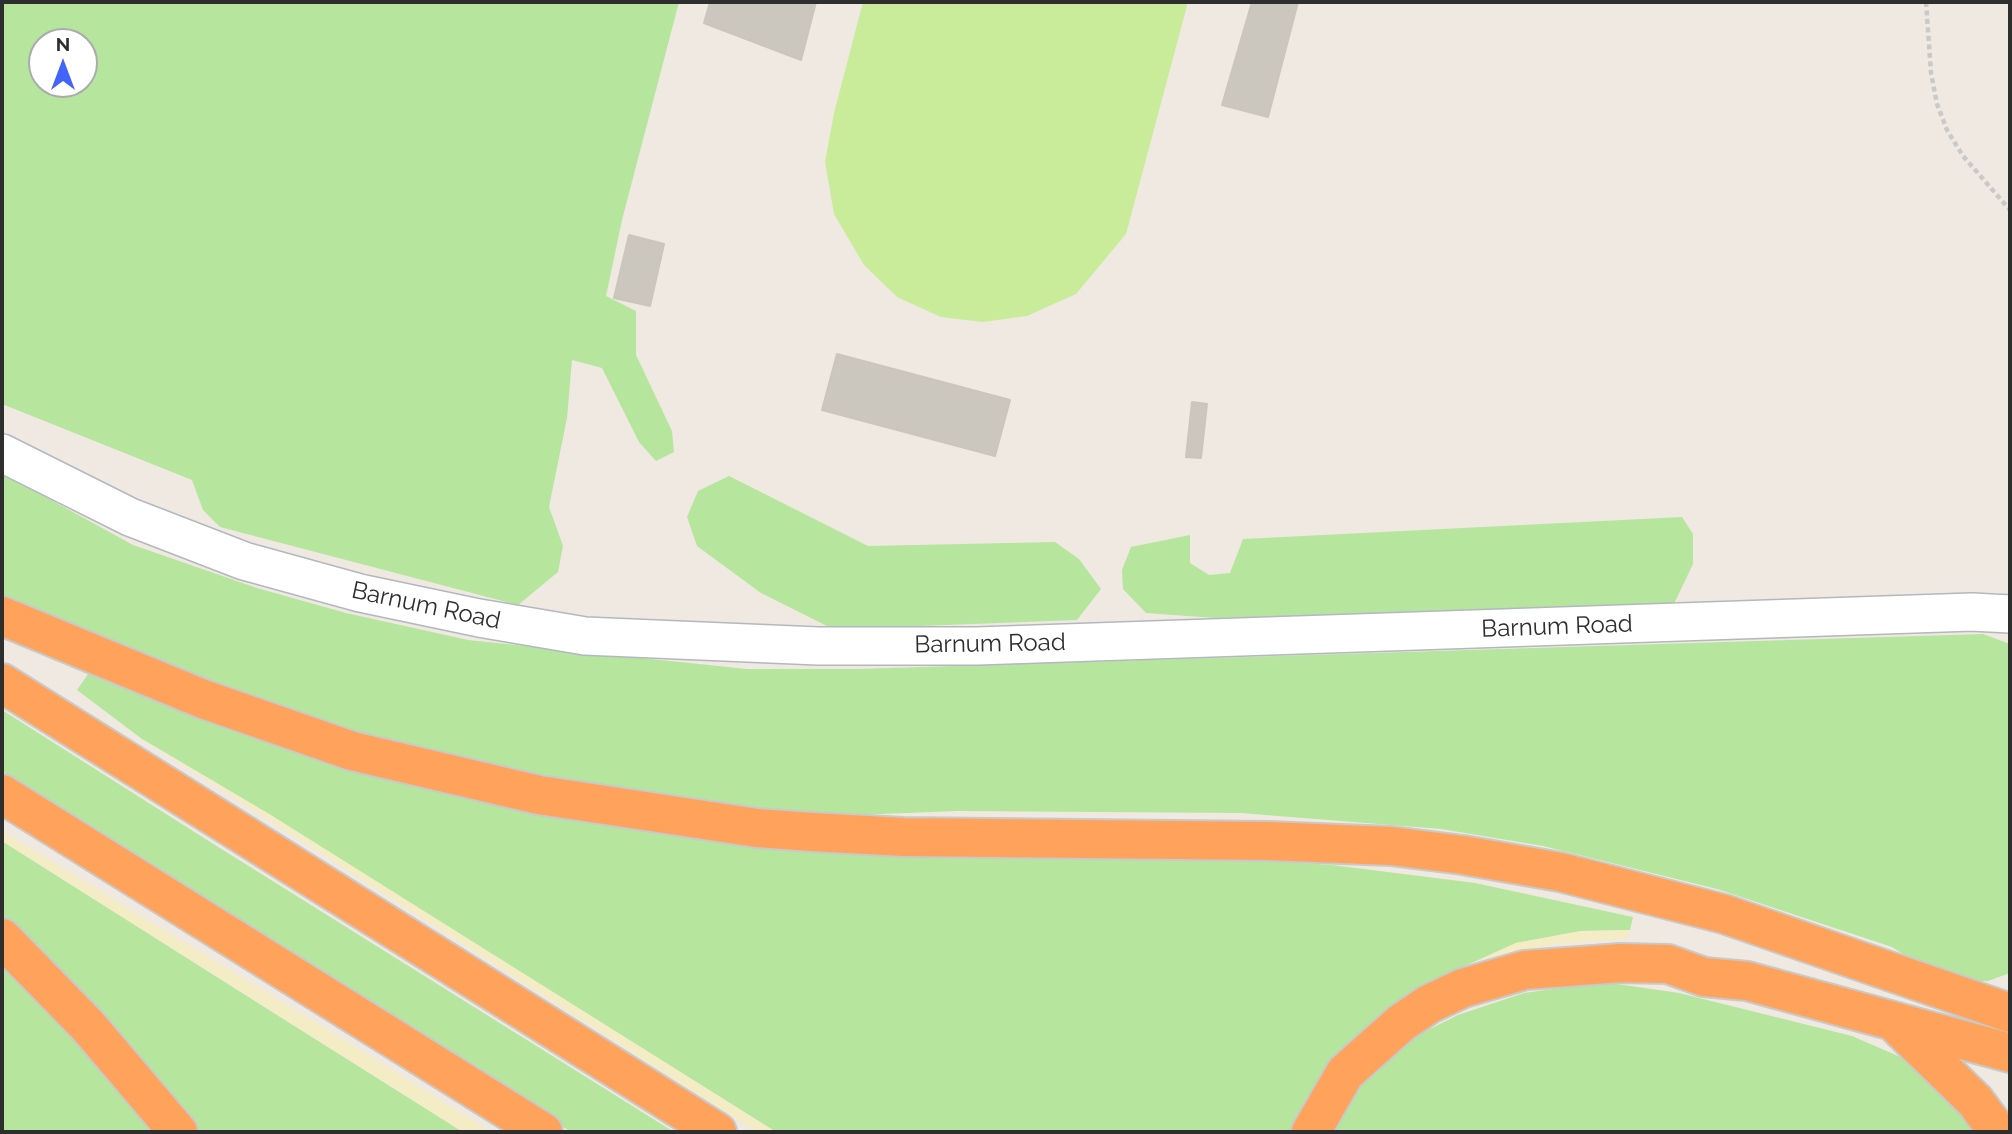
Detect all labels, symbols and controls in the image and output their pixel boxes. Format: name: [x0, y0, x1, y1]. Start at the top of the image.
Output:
north arrow: [28, 28, 98, 98]
text: N: [56, 33, 70, 55]
street label: Barnum Road: [349, 576, 503, 636]
street label: Barnum Road: [1481, 610, 1633, 644]
street label: Barnum Road: [914, 628, 1066, 660]

